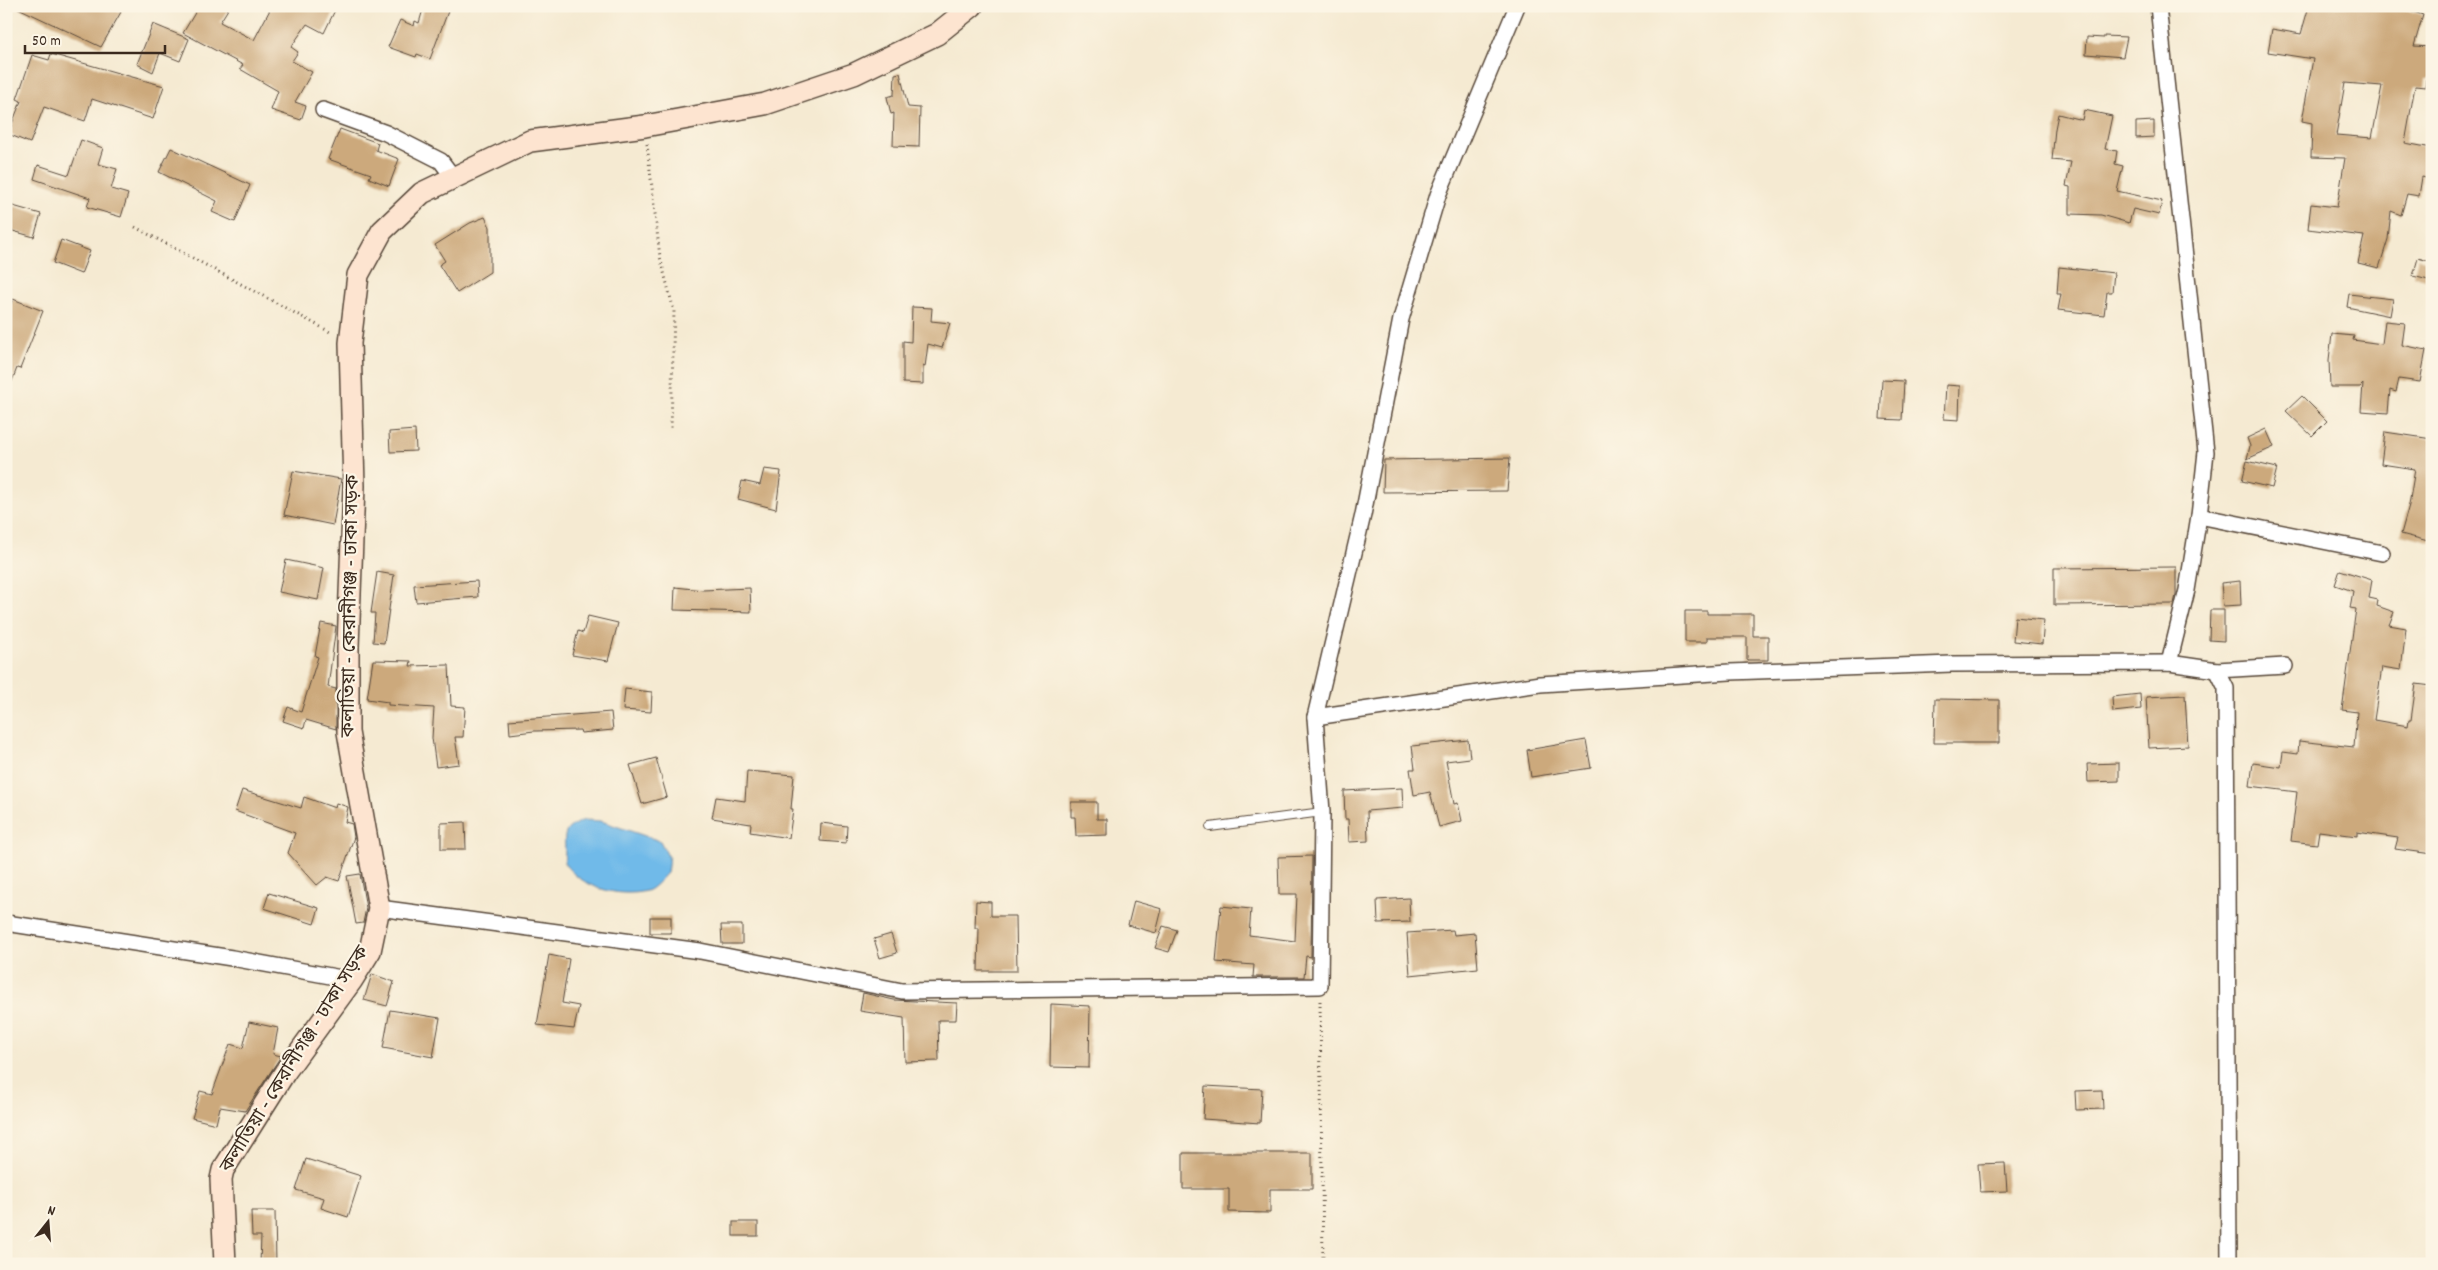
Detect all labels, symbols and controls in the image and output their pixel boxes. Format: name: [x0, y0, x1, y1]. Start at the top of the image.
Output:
scale bar: [25, 22, 165, 54]
text: 50 m: [32, 31, 61, 53]
street label: কলাতিয়া - কেরানীগঞ্জ - ঢাকা সড়ক: [335, 474, 368, 739]
street label: কলাতিয়া - কেরানীগঞ্জ - ঢাকা সড়ক: [214, 940, 377, 1179]
north arrow: [22, 1198, 72, 1248]
text: N: [45, 1201, 58, 1222]

